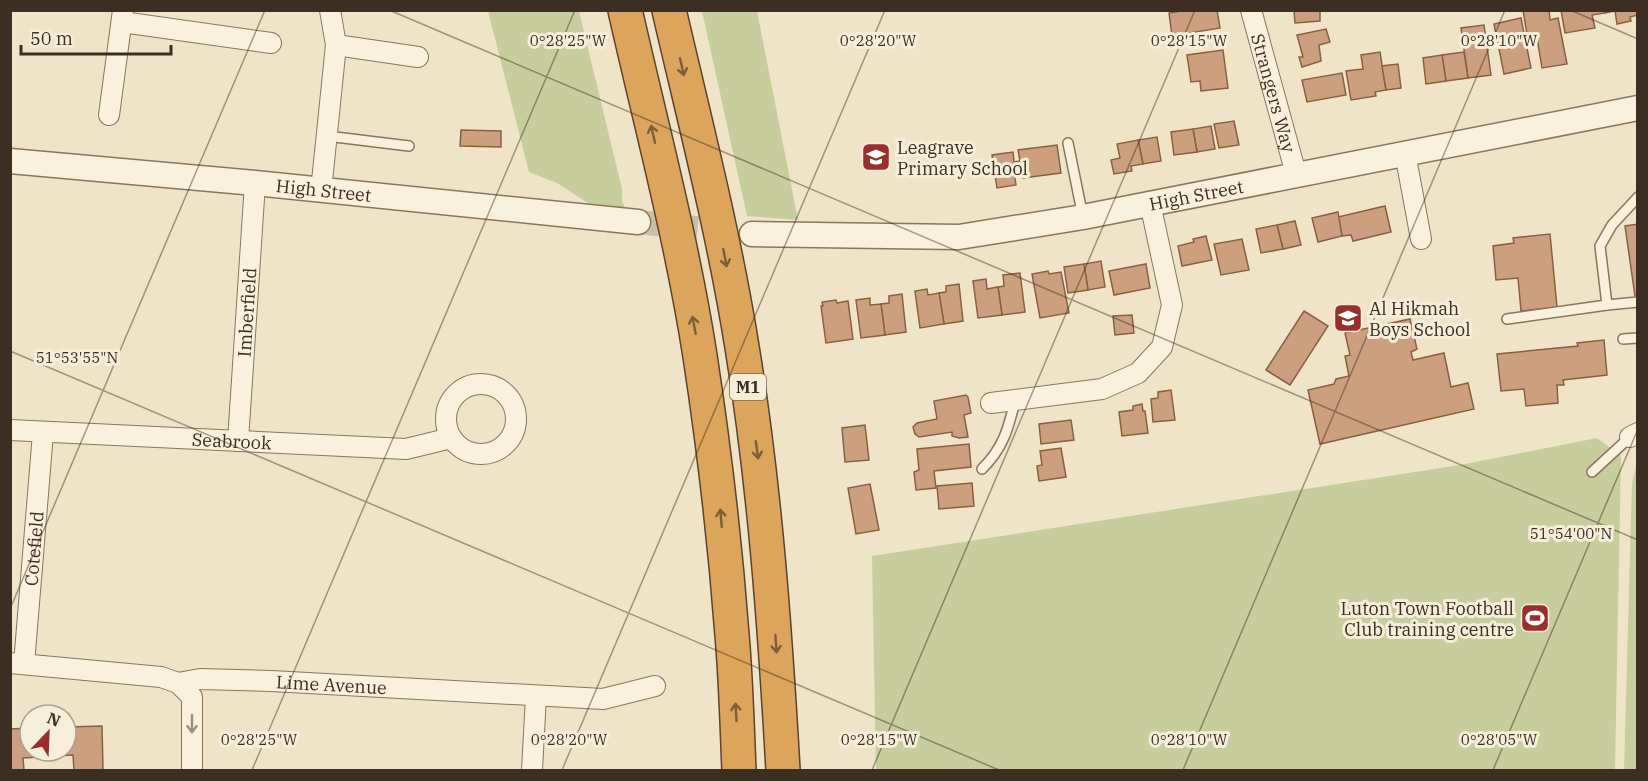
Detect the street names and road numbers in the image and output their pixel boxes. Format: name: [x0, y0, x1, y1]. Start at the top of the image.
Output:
street label: Strangers Way: [1246, 31, 1301, 155]
street label: High Street: [275, 174, 372, 206]
street label: High Street: [1147, 174, 1245, 215]
street label: Imberfield: [232, 267, 261, 358]
road number: M1: [730, 374, 766, 400]
street label: Seabrook: [191, 427, 273, 454]
street label: Cotefield: [19, 510, 48, 587]
street label: Lime Avenue: [276, 670, 387, 699]

